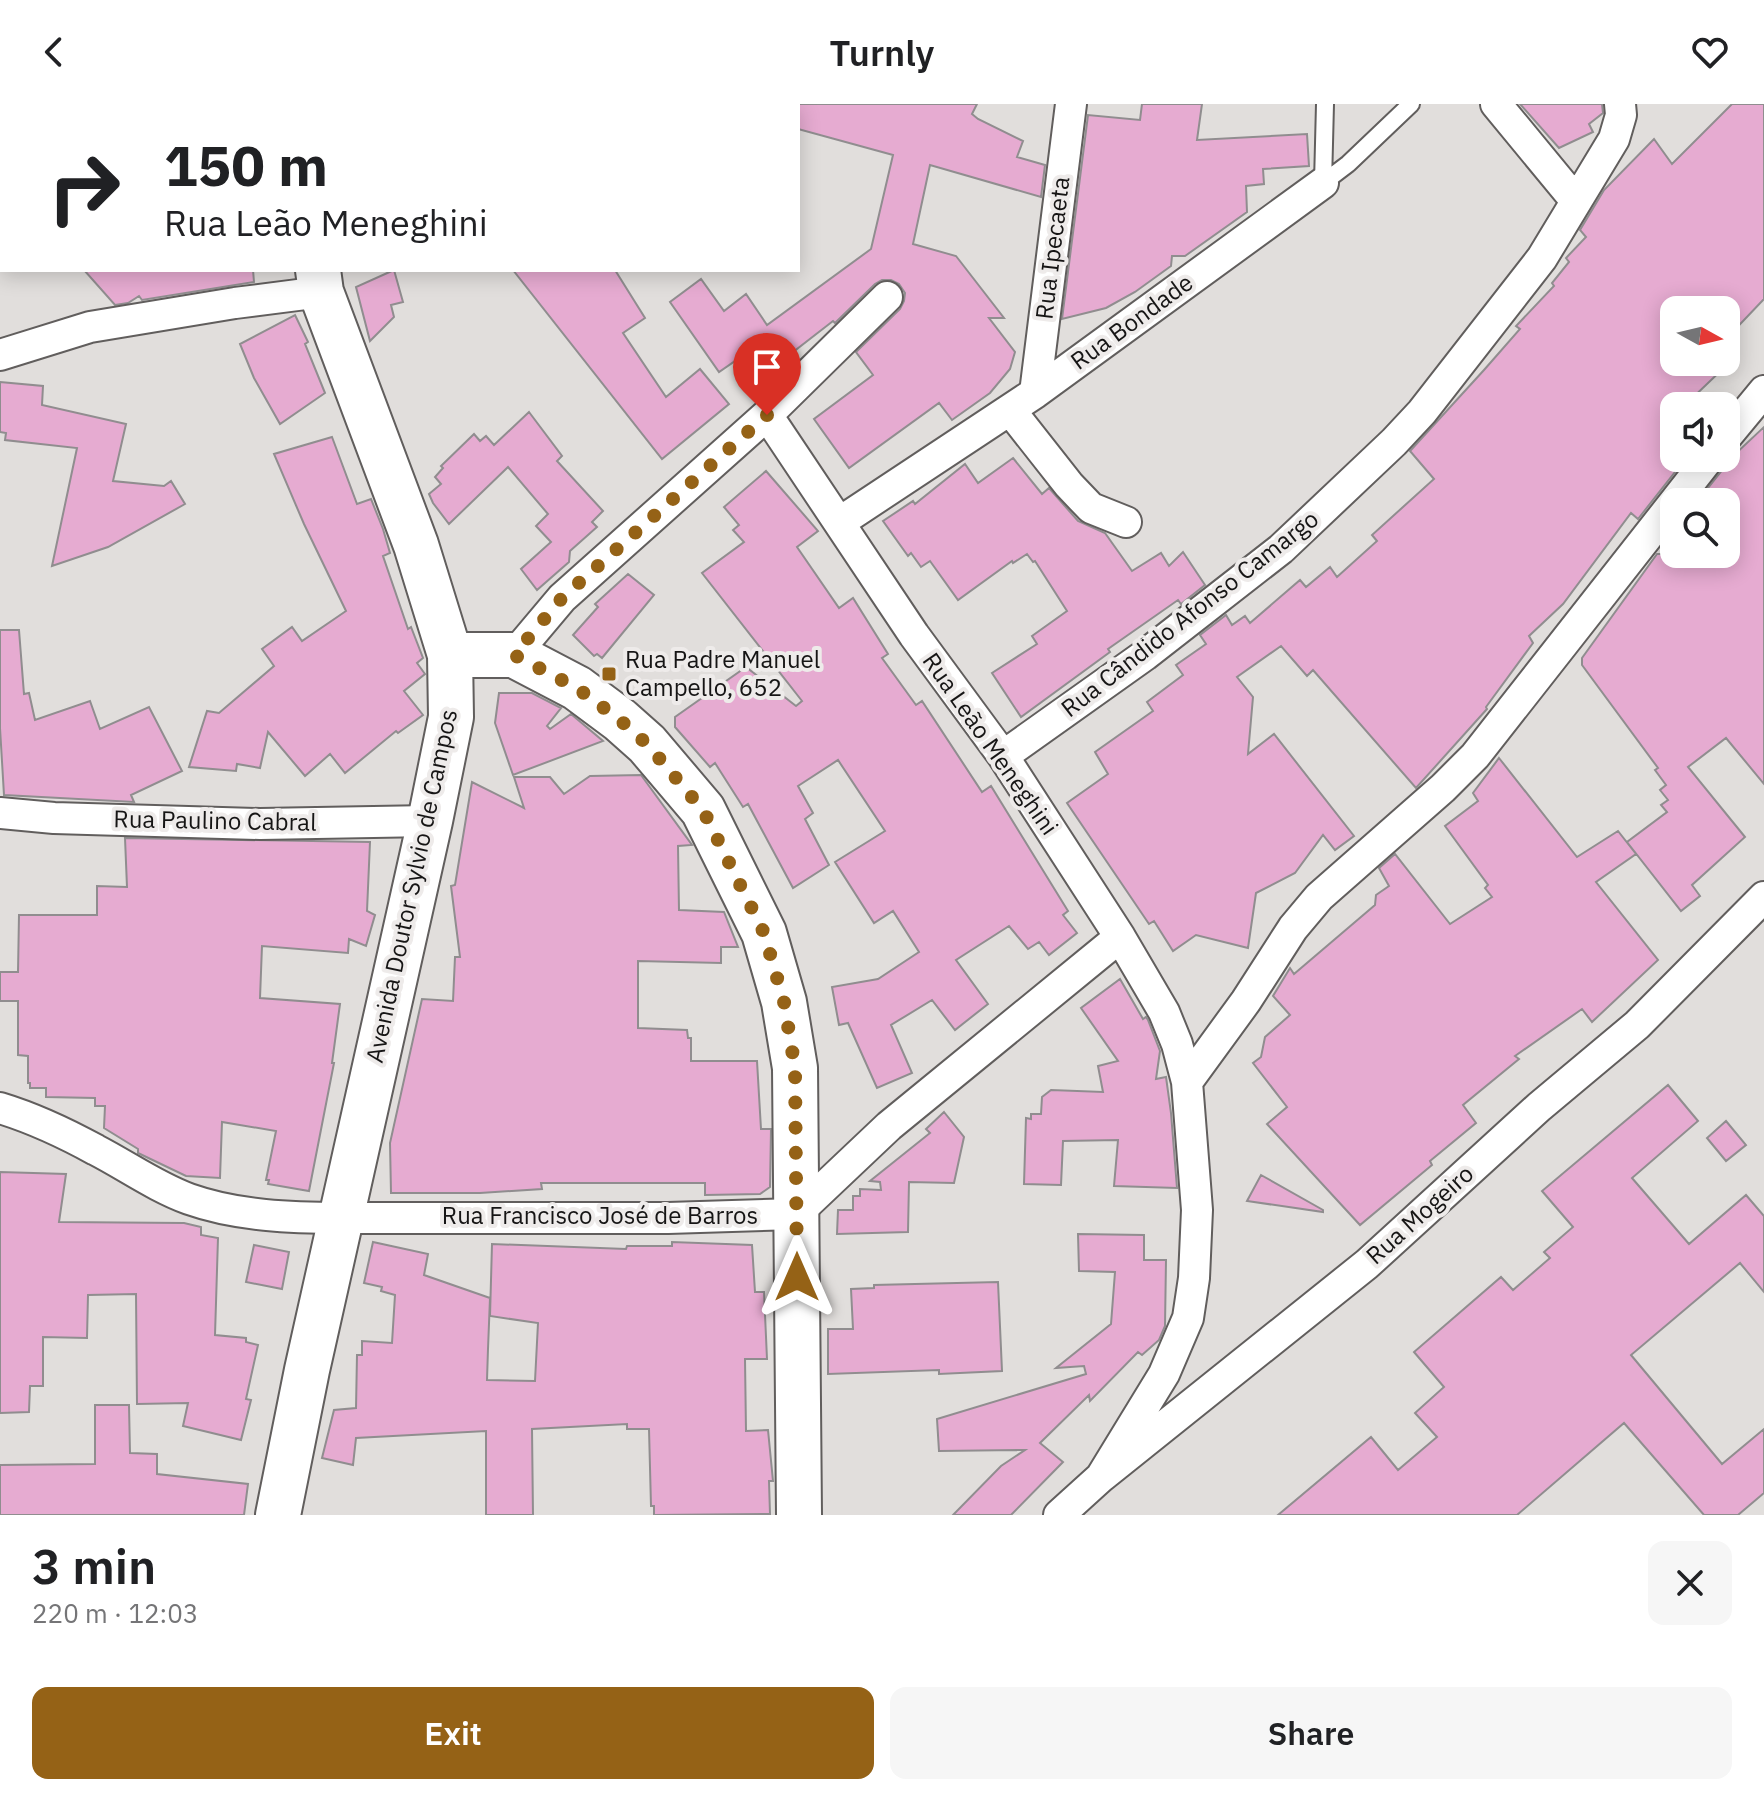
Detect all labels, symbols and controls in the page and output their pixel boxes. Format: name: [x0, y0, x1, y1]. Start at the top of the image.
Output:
text: Turnly: [830, 29, 934, 76]
icon: back: [32, 30, 76, 74]
icon: heart: [1688, 30, 1732, 74]
text: 150 m: [164, 129, 328, 201]
icon: right: [32, 136, 136, 240]
street label: Rua Ipecaeta: [1027, 175, 1077, 321]
text: Rua Leão Meneghini: [164, 199, 488, 246]
street label: Rua Bondade: [1064, 266, 1199, 376]
north arrow: [1660, 296, 1740, 376]
map controls: [1660, 296, 1740, 568]
pin: [733, 333, 801, 415]
icon: arrive: [745, 345, 789, 389]
button: sound: [1660, 392, 1740, 472]
button: search: [1660, 488, 1740, 568]
street label: Rua Cândido Afonso Camargo: [1054, 503, 1325, 724]
place label: Rua Padre Manuel Campello, 652: [625, 643, 820, 703]
street label: Rua Leão Meneghini: [916, 646, 1066, 841]
marker: Rua Padre Manuel Campello, 652: [600, 665, 618, 683]
street label: Avenida Doutor Sylvio de Campos: [358, 706, 464, 1066]
street label: Rua Paulino Cabral: [113, 802, 317, 838]
street label: Rua Mogeiro: [1359, 1157, 1480, 1271]
street label: Rua Francisco José de Barros: [442, 1199, 758, 1231]
position arrow: [755, 1235, 839, 1319]
text: 3 min: [32, 1535, 156, 1597]
button: close: [1648, 1541, 1732, 1625]
text: 220 m · 12:03: [32, 1596, 198, 1630]
button: Exit: [32, 1687, 874, 1779]
button: Share: [890, 1687, 1732, 1779]

